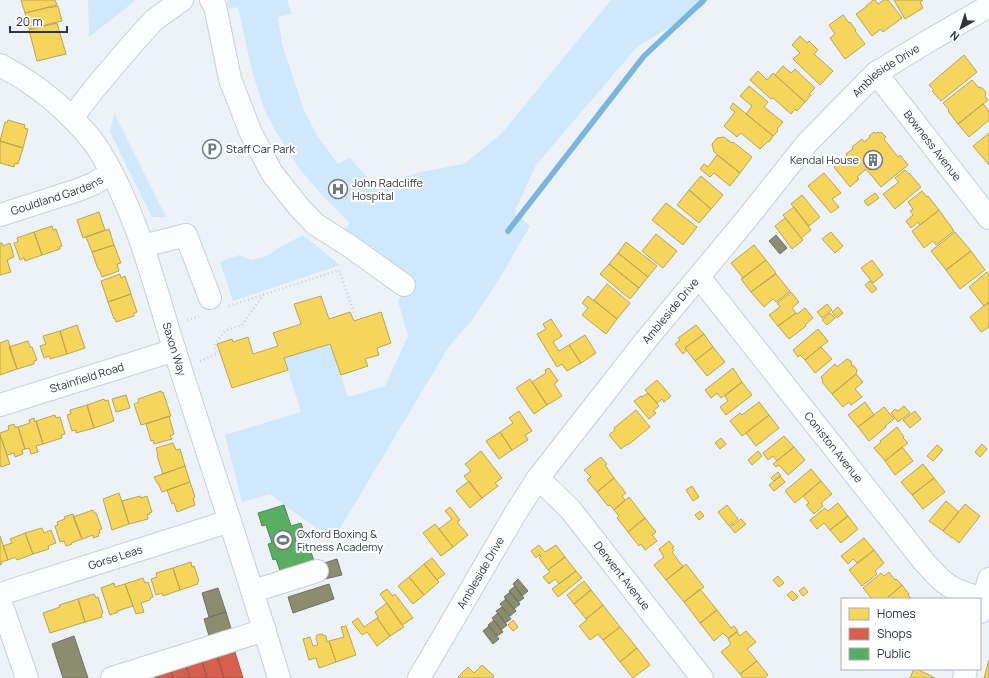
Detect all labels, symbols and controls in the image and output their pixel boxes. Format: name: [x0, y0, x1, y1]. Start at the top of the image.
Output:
scale bar: [10, 8, 67, 34]
north arrow: [941, 8, 981, 48]
text: 20 m: [16, 13, 43, 30]
text: N: [947, 28, 962, 44]
street label: Ambleside Drive: [848, 40, 923, 100]
street label: Bowness Avenue: [901, 107, 966, 184]
parking icon: Staff Car Park: [201, 138, 223, 160]
place label: Staff Car Park: [226, 141, 295, 156]
building icon: Kendal House: [862, 149, 884, 171]
place label: Kendal House: [790, 152, 860, 167]
street label: Gouldland Gardens: [9, 172, 106, 218]
place label: John Radcliffe Hospital: [352, 175, 424, 203]
hospital icon: John Radcliffe Hospital: [327, 178, 349, 200]
street label: Ambleside Drive: [638, 274, 702, 346]
street label: Saxon Way: [160, 320, 190, 378]
street label: Stainfield Road: [48, 359, 126, 396]
street label: Coniston Avenue: [801, 408, 867, 486]
place label: Oxford Boxing & Fitness Academy: [297, 526, 383, 554]
sports icon: Oxford Boxing & Fitness Academy: [272, 529, 294, 551]
street label: Ambleside Drive: [453, 533, 507, 611]
street label: Derwent Avenue: [591, 538, 654, 613]
street label: Gorse Leas: [86, 541, 144, 573]
legend: [841, 598, 981, 670]
text: Homes: [877, 605, 916, 622]
text: Shops: [877, 625, 912, 642]
text: Public: [877, 645, 911, 662]

